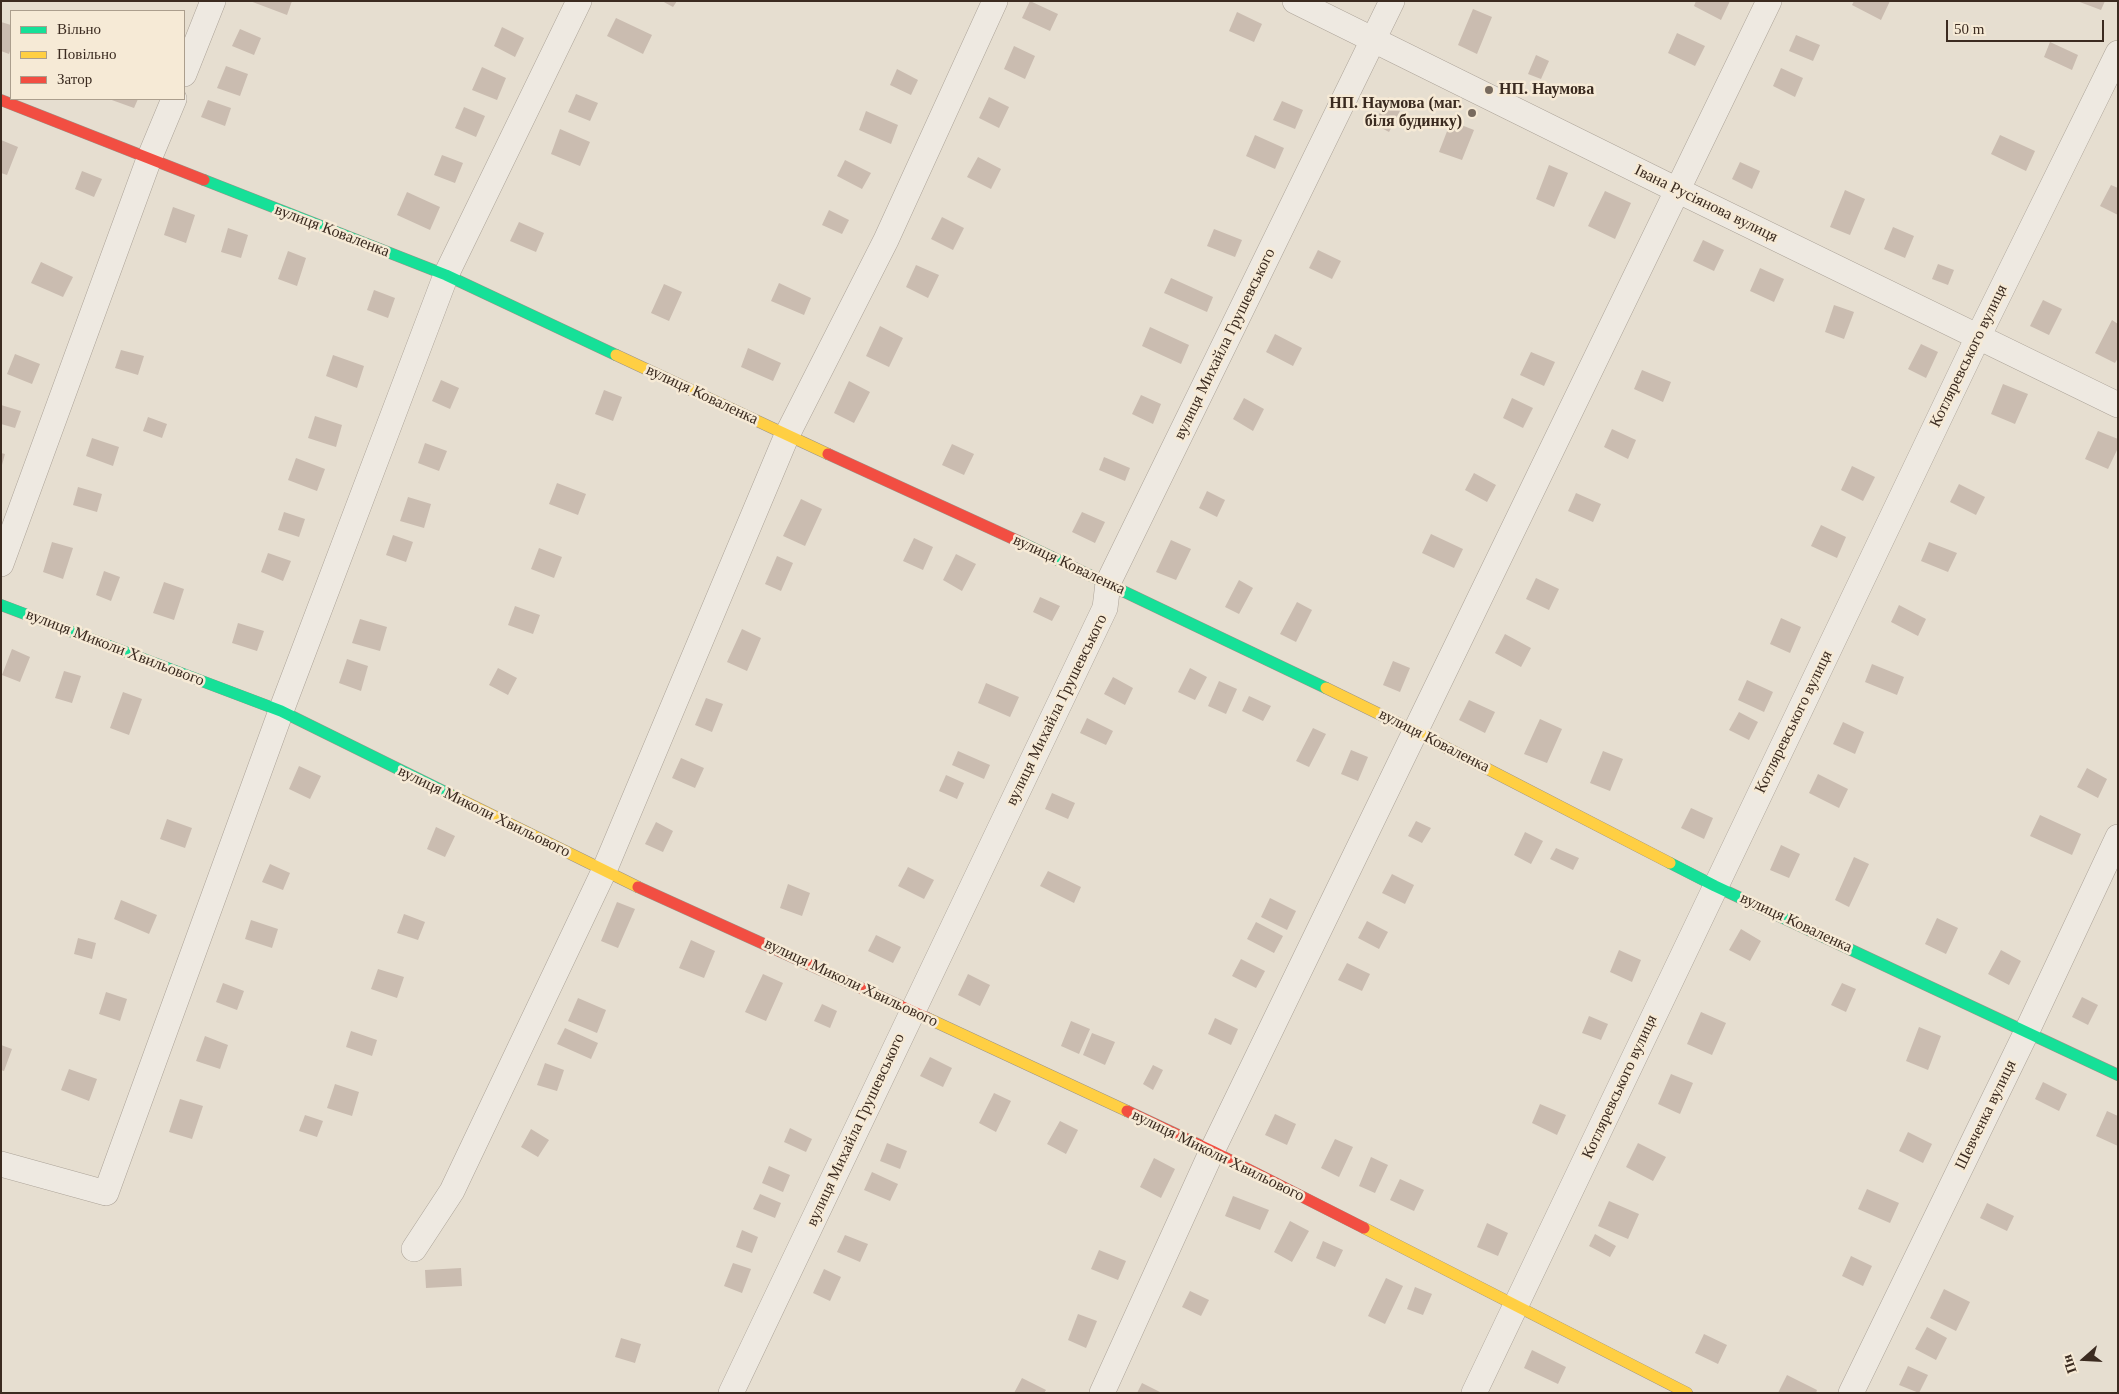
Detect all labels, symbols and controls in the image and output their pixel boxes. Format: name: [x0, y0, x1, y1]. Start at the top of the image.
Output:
legend: [10, 10, 185, 100]
scale bar: [1949, 10, 2106, 42]
text: Вільно: [57, 21, 101, 37]
text: 50 m: [1954, 21, 1984, 37]
text: Повільно: [57, 46, 116, 62]
text: Затор: [57, 71, 92, 87]
place label: НП. Наумова: [1499, 80, 1594, 100]
marker: НП. Наумова: [1483, 84, 1495, 96]
place label: НП. Наумова (маг. біля будинку): [1329, 94, 1462, 132]
marker: НП. Наумова (маг. біля будинку): [1466, 107, 1478, 119]
street label: Івана Русіянова вулиця: [1631, 161, 1781, 247]
street label: вулиця Коваленка: [272, 200, 392, 262]
street label: вулиця Михайла Грушевського: [1170, 245, 1280, 443]
street label: Котляревського вулиця: [1926, 281, 2012, 431]
street label: вулиця Коваленка: [643, 361, 761, 429]
street label: вулиця Коваленка: [1010, 531, 1128, 599]
street label: вулиця Миколи Хвильового: [23, 605, 207, 691]
street label: вулиця Михайла Грушевського: [1002, 611, 1112, 809]
street label: Котляревського вулиця: [1751, 647, 1837, 797]
street label: вулиця Коваленка: [1376, 705, 1492, 777]
street label: вулиця Миколи Хвильового: [395, 762, 573, 862]
street label: вулиця Коваленка: [1737, 889, 1855, 957]
street label: вулиця Миколи Хвильового: [761, 934, 941, 1032]
street label: Котляревського вулиця: [1578, 1012, 1662, 1162]
street label: вулиця Михайла Грушевського: [803, 1031, 909, 1229]
street label: Шевченка вулиця: [1951, 1057, 2021, 1173]
street label: вулиця Миколи Хвильового: [1129, 1106, 1307, 1206]
north arrow: [2059, 1334, 2109, 1384]
text: Пн: [2059, 1353, 2080, 1375]

